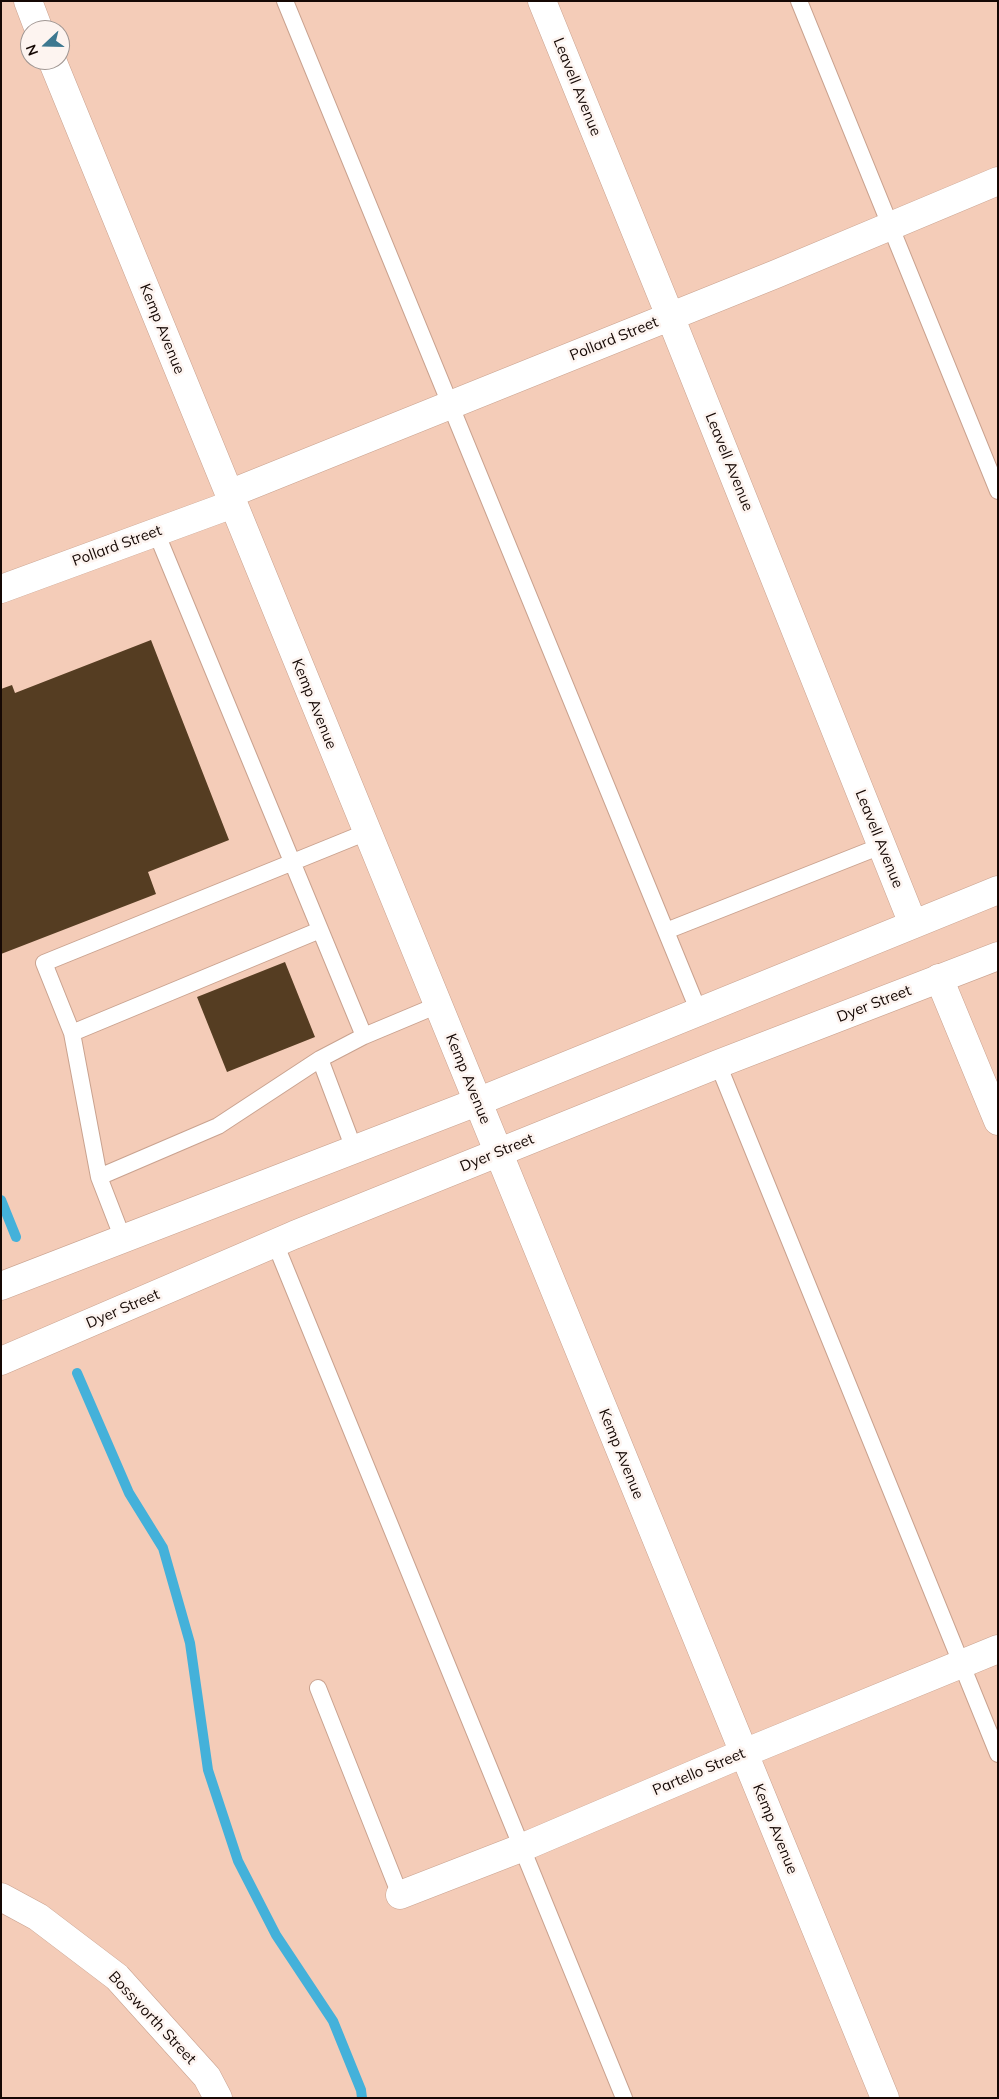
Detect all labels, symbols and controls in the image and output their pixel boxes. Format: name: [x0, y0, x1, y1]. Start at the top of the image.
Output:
north arrow: [20, 20, 70, 70]
street label: Leavell Avenue: [549, 35, 605, 139]
text: N: [22, 42, 42, 58]
street label: Kemp Avenue: [136, 281, 188, 377]
street label: Pollard Street: [567, 313, 661, 365]
street label: Leavell Avenue: [701, 410, 757, 514]
street label: Pollard Street: [70, 521, 164, 571]
street label: Kemp Avenue: [288, 656, 340, 752]
street label: Leavell Avenue: [851, 787, 907, 891]
street label: Dyer Street: [834, 982, 914, 1026]
street label: Kemp Avenue: [442, 1031, 494, 1127]
street label: Dyer Street: [457, 1130, 537, 1176]
street label: Dyer Street: [84, 1285, 162, 1333]
street label: Kemp Avenue: [595, 1406, 647, 1502]
street label: Partello Street: [650, 1744, 748, 1800]
street label: Kemp Avenue: [749, 1781, 801, 1877]
street label: Bossworth Street: [104, 1968, 200, 2068]

